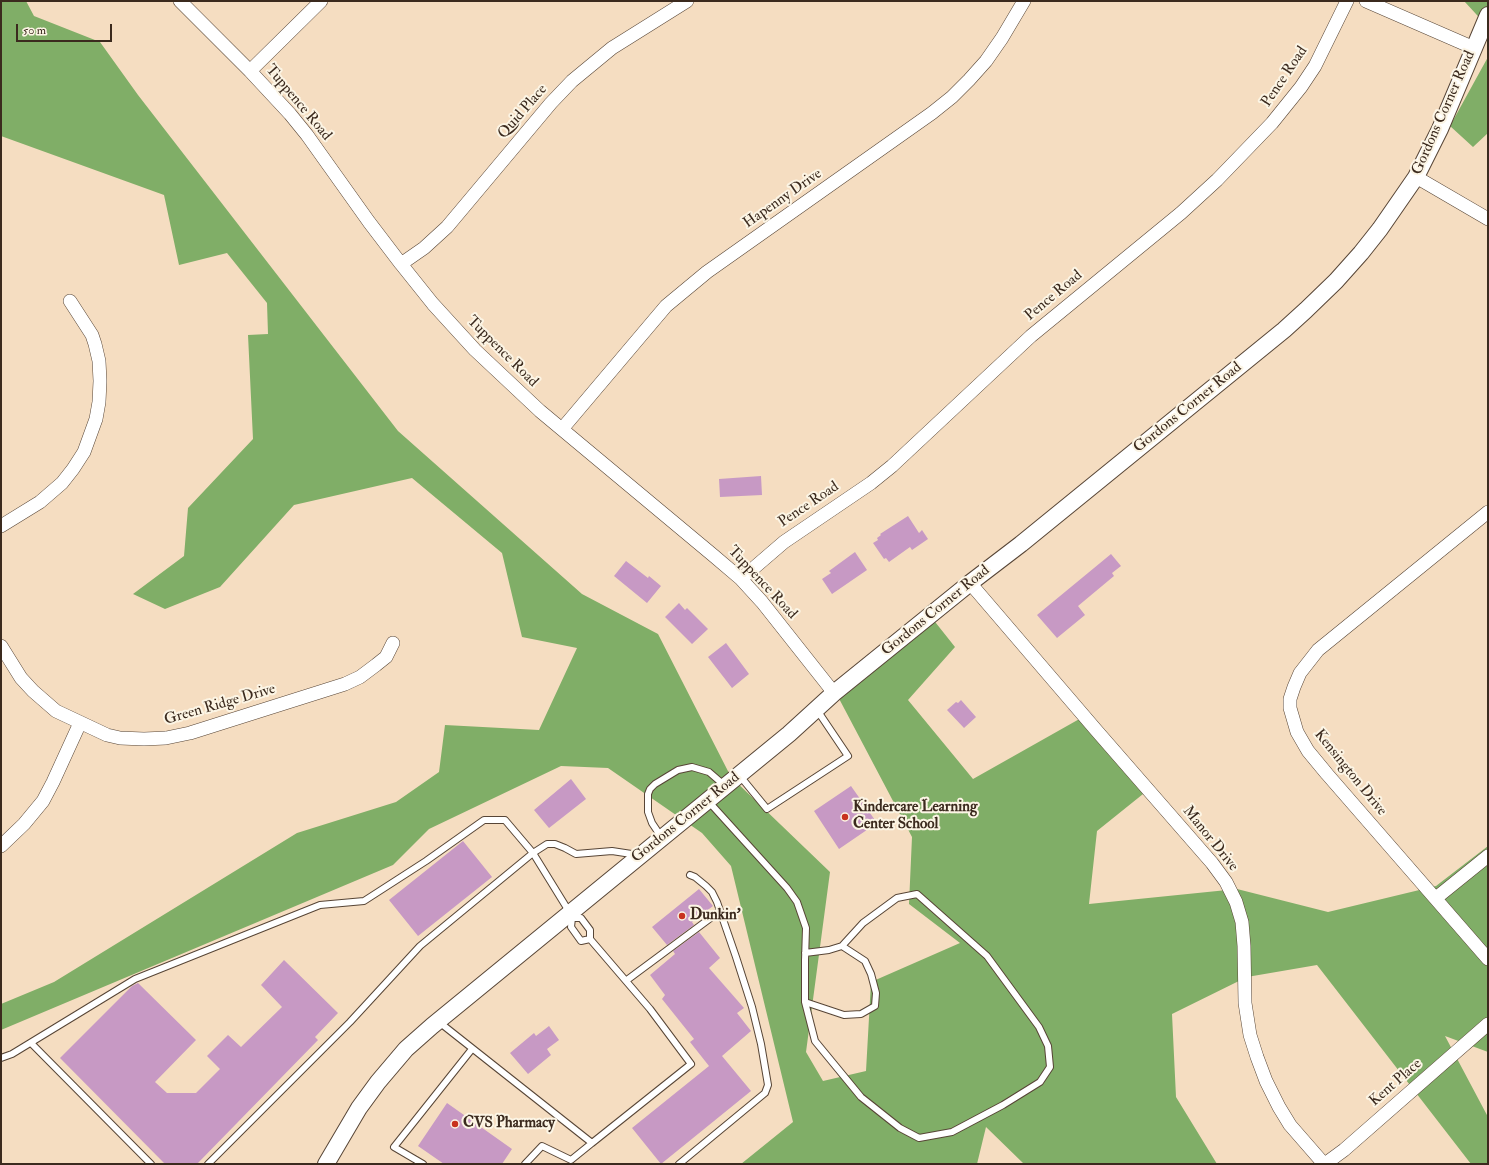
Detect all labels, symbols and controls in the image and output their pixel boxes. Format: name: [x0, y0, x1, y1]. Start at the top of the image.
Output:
scale bar: [18, 16, 114, 42]
text: 50 m: [23, 23, 46, 38]
street label: Pence Road: [1258, 43, 1312, 111]
street label: Gordons Corner Road: [1409, 48, 1479, 178]
street label: Tuppence Road: [261, 61, 335, 145]
street label: Quid Place: [495, 81, 551, 143]
street label: Hapenny Drive: [740, 165, 826, 233]
street label: Pence Road: [1022, 267, 1086, 325]
street label: Tuppence Road: [463, 313, 541, 391]
street label: Gordons Corner Road: [1130, 359, 1246, 457]
street label: Pence Road: [775, 478, 843, 532]
street label: Tuppence Road: [724, 543, 800, 623]
street label: Gordons Corner Road: [878, 562, 994, 660]
street label: Green Ridge Drive: [162, 681, 278, 729]
street label: Kensington Drive: [1310, 726, 1390, 820]
street label: Gordons Corner Road: [628, 769, 744, 867]
place label: Kindercare Learning Center School: [853, 799, 977, 834]
street label: Manor Drive: [1178, 803, 1242, 875]
marker: Kindercare Learning Center School: [840, 812, 850, 822]
place label: Dunkin': [690, 907, 740, 925]
marker: Dunkin': [677, 911, 687, 921]
street label: Kent Place: [1366, 1055, 1426, 1111]
place label: CVS Pharmacy: [463, 1115, 555, 1133]
marker: CVS Pharmacy: [450, 1119, 460, 1129]

